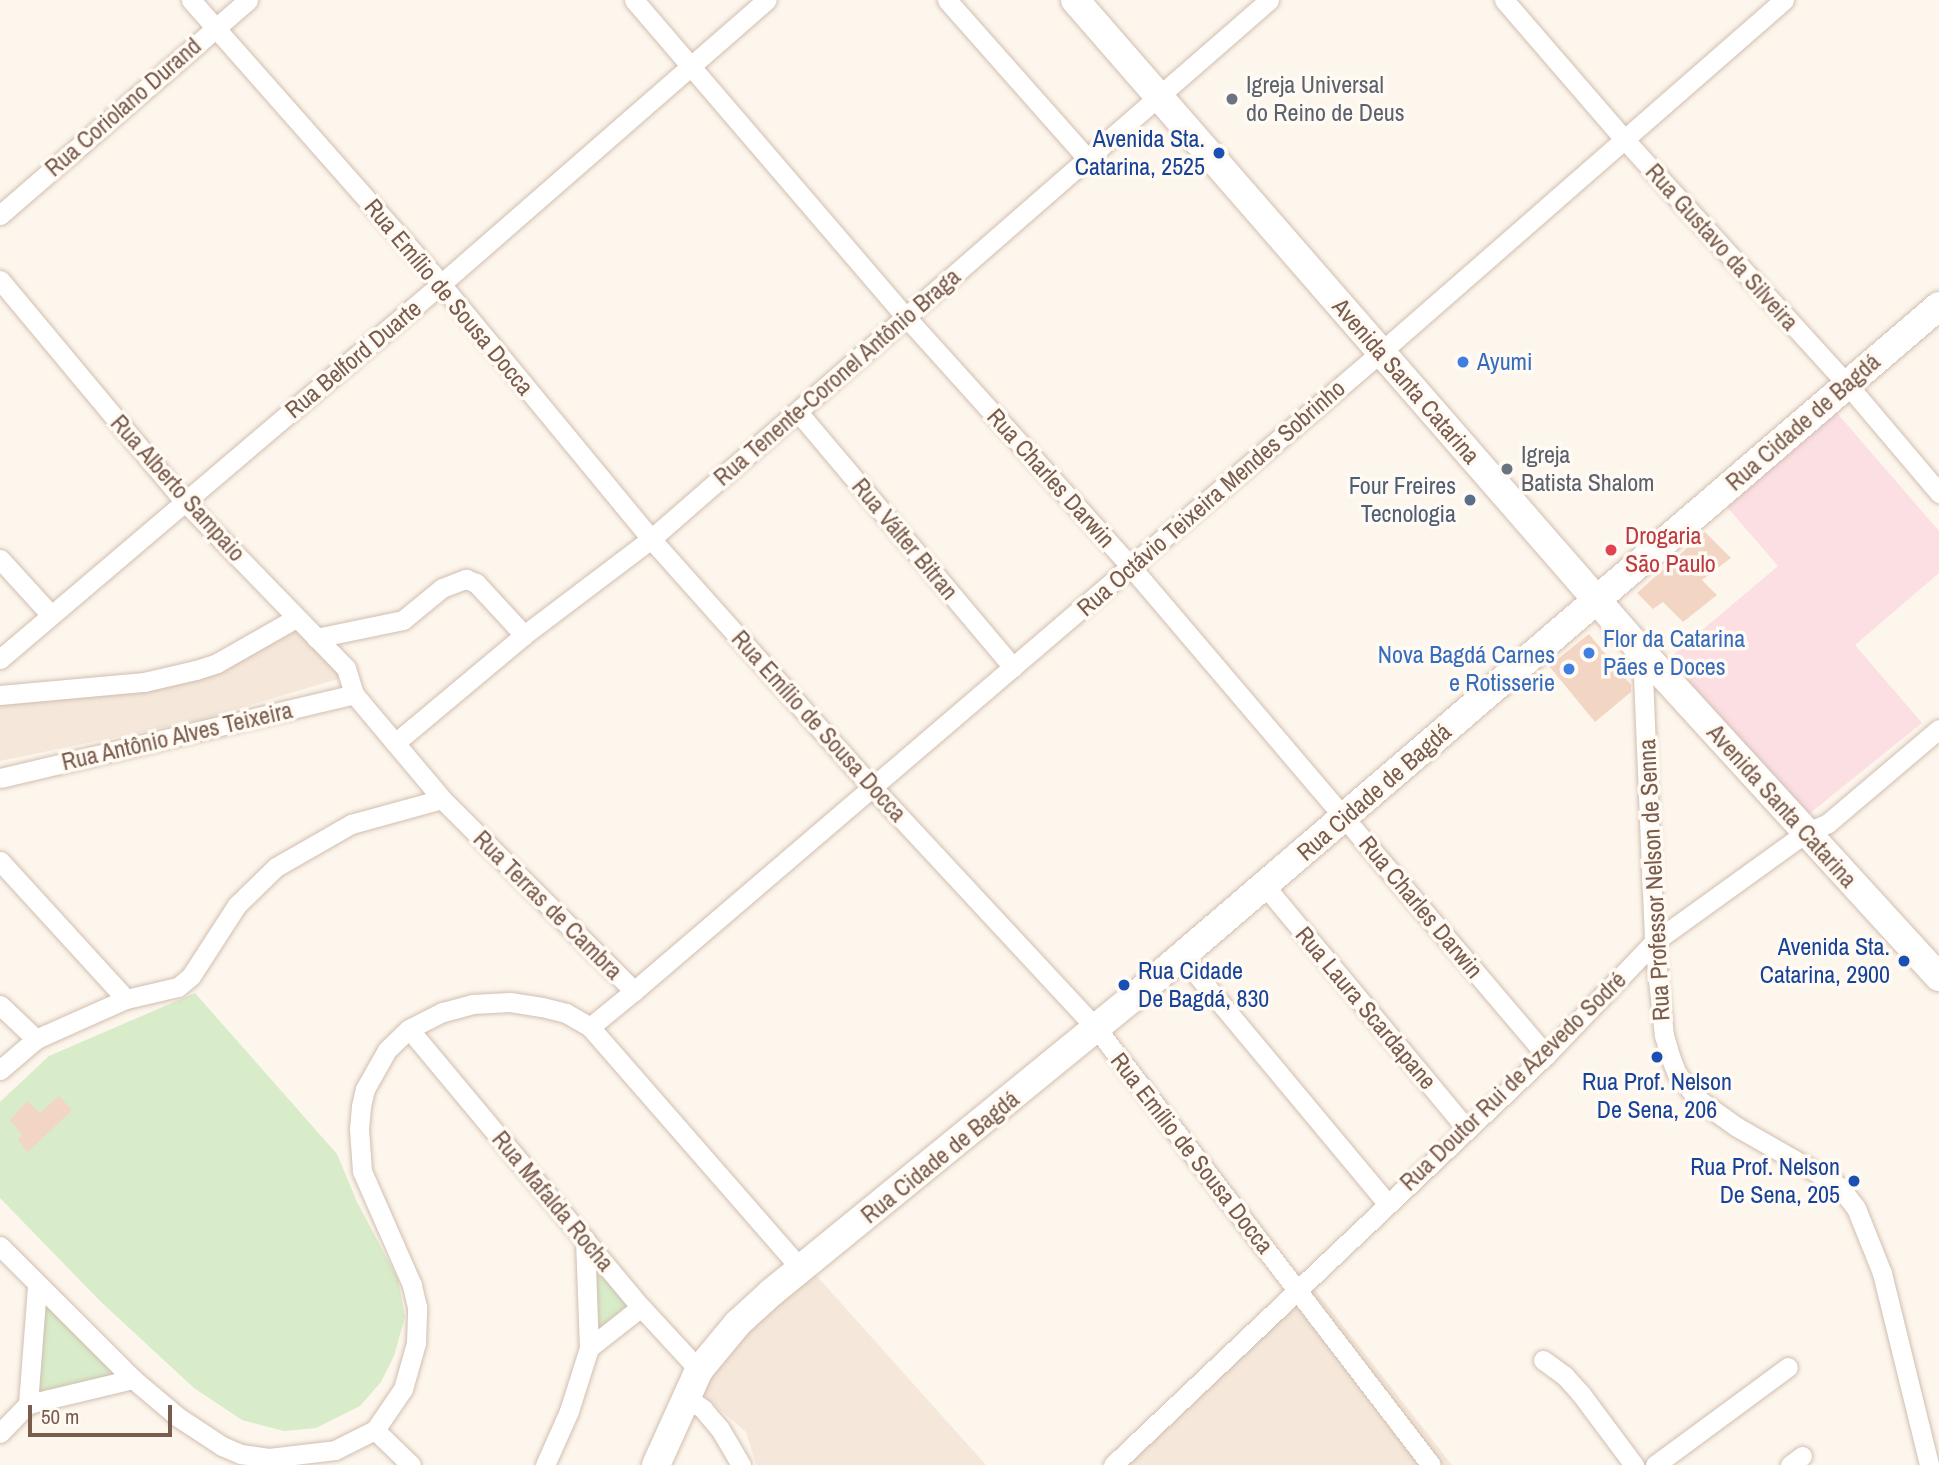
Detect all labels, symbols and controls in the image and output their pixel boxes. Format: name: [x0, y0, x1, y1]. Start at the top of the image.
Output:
street label: Rua Coriolano Durand: [39, 32, 207, 182]
place label: Igreja Universal do Reino de Deus: [1246, 71, 1405, 127]
marker: Igreja Universal do Reino de Deus: [1224, 91, 1240, 107]
place label: Avenida Sta. Catarina, 2525: [1075, 125, 1205, 181]
marker: Avenida Sta. Catarina, 2525: [1211, 145, 1227, 161]
street label: Rua Gustavo da Silveira: [1640, 158, 1804, 336]
street label: Rua Emílio de Sousa Docca: [359, 193, 539, 401]
street label: Rua Tenente-Coronel Antônio Braga: [707, 262, 967, 492]
street label: Avenida Santa Catarina: [1326, 292, 1486, 470]
street label: Rua Belford Duarte: [279, 294, 427, 424]
street label: Rua Cidade de Bagdá: [1720, 347, 1886, 497]
place label: Ayumi: [1477, 348, 1532, 376]
marker: Ayumi: [1455, 354, 1471, 370]
street label: Rua Octávio Teixeira Mendes Sobrinho: [1071, 374, 1351, 622]
street label: Rua Charles Darwin: [981, 403, 1121, 553]
street label: Rua Alberto Sampaio: [104, 408, 252, 568]
place label: Igreja Batista Shalom: [1521, 441, 1654, 497]
marker: Igreja Batista Shalom: [1499, 461, 1515, 477]
street label: Rua Válter Bitran: [846, 472, 964, 606]
place label: Four Freires Tecnologia: [1349, 472, 1456, 528]
marker: Four Freires Tecnologia: [1462, 492, 1478, 508]
place label: Drogaria São Paulo: [1625, 522, 1716, 578]
marker: Drogaria São Paulo: [1603, 542, 1619, 558]
street label: Rua Emílio de Sousa Docca: [726, 625, 912, 827]
place label: Flor da Catarina Pães e Doces: [1603, 625, 1745, 681]
place label: Nova Bagdá Carnes e Rotisserie: [1378, 641, 1555, 697]
marker: Flor da Catarina Pães e Doces: [1581, 645, 1597, 661]
marker: Nova Bagdá Carnes e Rotisserie: [1561, 661, 1577, 677]
street label: Rua Antônio Alves Teixeira: [58, 695, 296, 777]
street label: Rua Cidade de Bagdá: [1291, 717, 1457, 867]
street label: Avenida Santa Catarina: [1701, 718, 1863, 894]
street label: Rua Professor Nelson de Senna: [1632, 738, 1676, 1022]
street label: Rua Terras de Cambra: [467, 824, 629, 986]
street label: Rua Charles Darwin: [1353, 830, 1489, 984]
street label: Rua Laura Scardapane: [1290, 921, 1442, 1095]
place label: Avenida Sta. Catarina, 2900: [1760, 933, 1890, 989]
marker: Avenida Sta. Catarina, 2900: [1896, 953, 1912, 969]
place label: Rua Cidade De Bagdá, 830: [1138, 957, 1269, 1013]
street label: Rua Doutor Rui de Azevedo Sodré: [1394, 965, 1632, 1197]
marker: Rua Cidade De Bagdá, 830: [1116, 977, 1132, 993]
street label: Rua Emílio de Sousa Docca: [1105, 1047, 1279, 1259]
marker: Rua Prof. Nelson De Sena, 206: [1649, 1049, 1665, 1065]
place label: Rua Prof. Nelson De Sena, 206: [1582, 1068, 1732, 1124]
street label: Rua Cidade de Bagdá: [855, 1085, 1025, 1229]
street label: Rua Mafalda Rocha: [486, 1125, 620, 1277]
place label: Rua Prof. Nelson De Sena, 205: [1690, 1153, 1840, 1209]
marker: Rua Prof. Nelson De Sena, 205: [1846, 1173, 1862, 1189]
scale bar: [32, 1392, 175, 1436]
text: 50 m: [41, 1402, 79, 1431]

